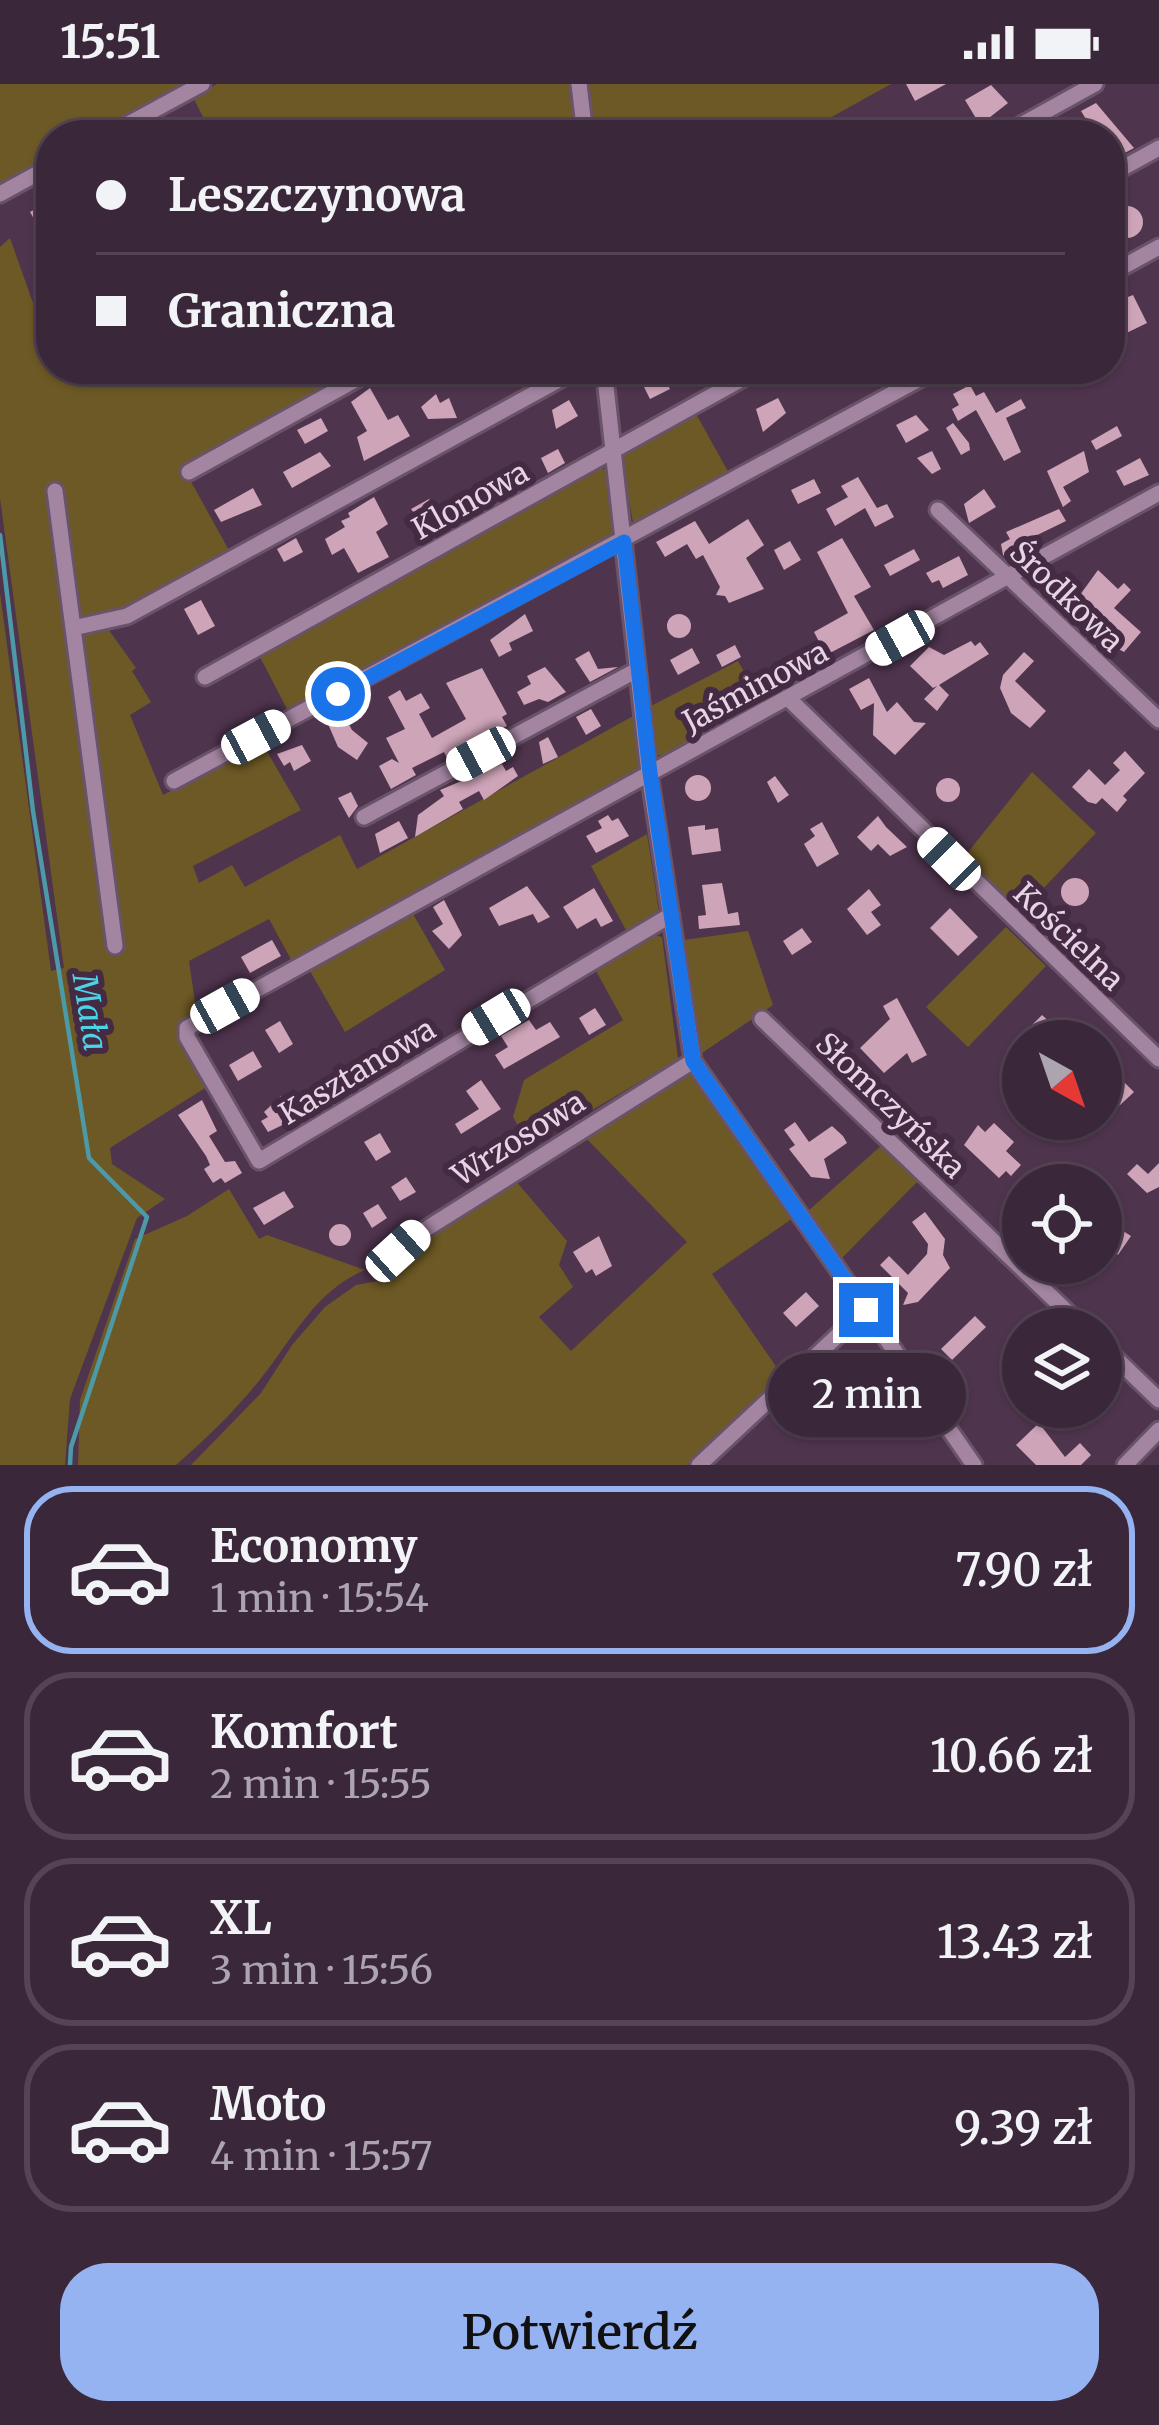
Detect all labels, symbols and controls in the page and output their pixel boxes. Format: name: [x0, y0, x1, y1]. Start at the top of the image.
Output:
text: 15:51: [60, 14, 160, 70]
text: Leszczynowa: [168, 167, 466, 223]
text: Graniczna: [168, 283, 395, 339]
street label: Klonowa: [405, 453, 535, 547]
street label: Środkowa: [1002, 533, 1132, 659]
car: [860, 605, 940, 671]
street label: Jaśminowa: [675, 632, 834, 741]
route start: [311, 667, 365, 721]
car: [216, 704, 296, 770]
car: [441, 721, 521, 787]
car: [911, 821, 987, 897]
street label: Kościelna: [1006, 874, 1132, 998]
water label: Mała: [63, 968, 116, 1054]
car: [185, 973, 265, 1039]
car: [456, 983, 536, 1051]
street label: Kasztanowa: [272, 1010, 442, 1132]
north arrow: [1002, 1020, 1122, 1140]
map controls: [1002, 1020, 1122, 1428]
street label: Słomczyńska: [808, 1024, 974, 1186]
street label: Wrzosowa: [444, 1082, 592, 1194]
button: locate: [1002, 1164, 1122, 1284]
car: [359, 1214, 437, 1288]
route end: [839, 1283, 893, 1337]
button: layers: [1002, 1308, 1122, 1428]
callout: 2 min: [767, 1352, 965, 1436]
text: 2 min: [812, 1370, 922, 1419]
icon: car: [66, 1516, 174, 1624]
text: Economy: [210, 1518, 418, 1574]
text: 7.90 zł: [955, 1542, 1093, 1598]
text: 1 min · 15:54: [210, 1574, 429, 1623]
icon: car: [66, 1702, 174, 1810]
text: Komfort: [210, 1704, 398, 1760]
text: 10.66 zł: [930, 1728, 1093, 1784]
text: 2 min · 15:55: [210, 1760, 432, 1809]
icon: car: [66, 1888, 174, 1996]
text: XL: [210, 1890, 272, 1946]
text: 13.43 zł: [937, 1914, 1093, 1970]
text: 3 min · 15:56: [210, 1946, 433, 1995]
icon: car: [66, 2074, 174, 2182]
text: Moto: [210, 2076, 326, 2132]
text: 9.39 zł: [954, 2100, 1093, 2156]
text: 4 min · 15:57: [210, 2132, 433, 2181]
button: Potwierdź: [60, 2263, 1099, 2401]

